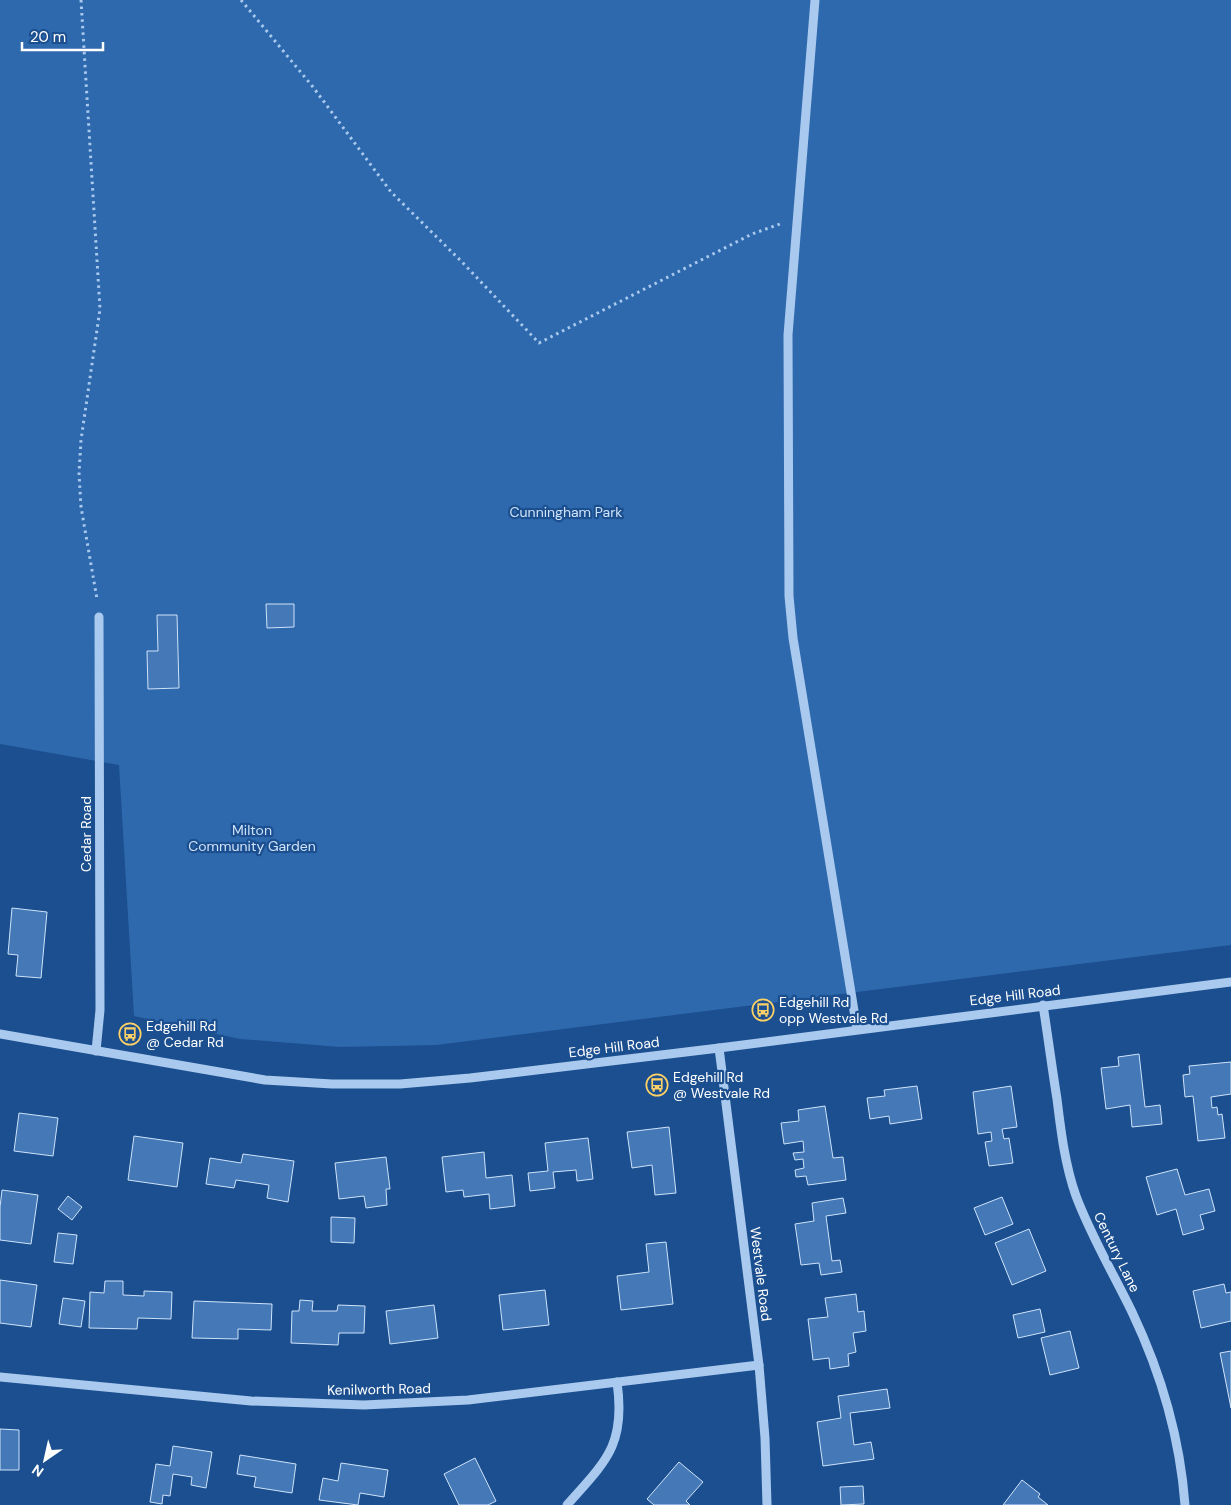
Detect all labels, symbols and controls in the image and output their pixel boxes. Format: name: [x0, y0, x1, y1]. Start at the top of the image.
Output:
scale bar: [22, 20, 104, 52]
text: 20 m: [30, 27, 66, 47]
park label: Cunningham Park: [510, 503, 622, 521]
street label: Cedar Road: [77, 796, 95, 872]
park label: Milton Community Garden: [188, 821, 316, 855]
street label: Edge Hill Road: [969, 981, 1061, 1009]
place label: Edgehill Rd opp Westvale Rd: [779, 993, 888, 1027]
bus stop icon: Edgehill Rd opp Westvale Rd: [751, 998, 775, 1022]
place label: Edgehill Rd @ Cedar Rd: [146, 1017, 224, 1051]
bus stop icon: Edgehill Rd @ Cedar Rd: [118, 1022, 142, 1046]
street label: Edge Hill Road: [568, 1033, 660, 1061]
place label: Edgehill Rd @ Westvale Rd: [673, 1068, 770, 1102]
bus stop icon: Edgehill Rd @ Westvale Rd: [645, 1073, 669, 1097]
street label: Century Lane: [1090, 1209, 1144, 1295]
street label: Westvale Road: [746, 1226, 776, 1322]
street label: Kenilworth Road: [327, 1379, 431, 1399]
north arrow: [20, 1435, 70, 1485]
text: N: [28, 1460, 47, 1481]

